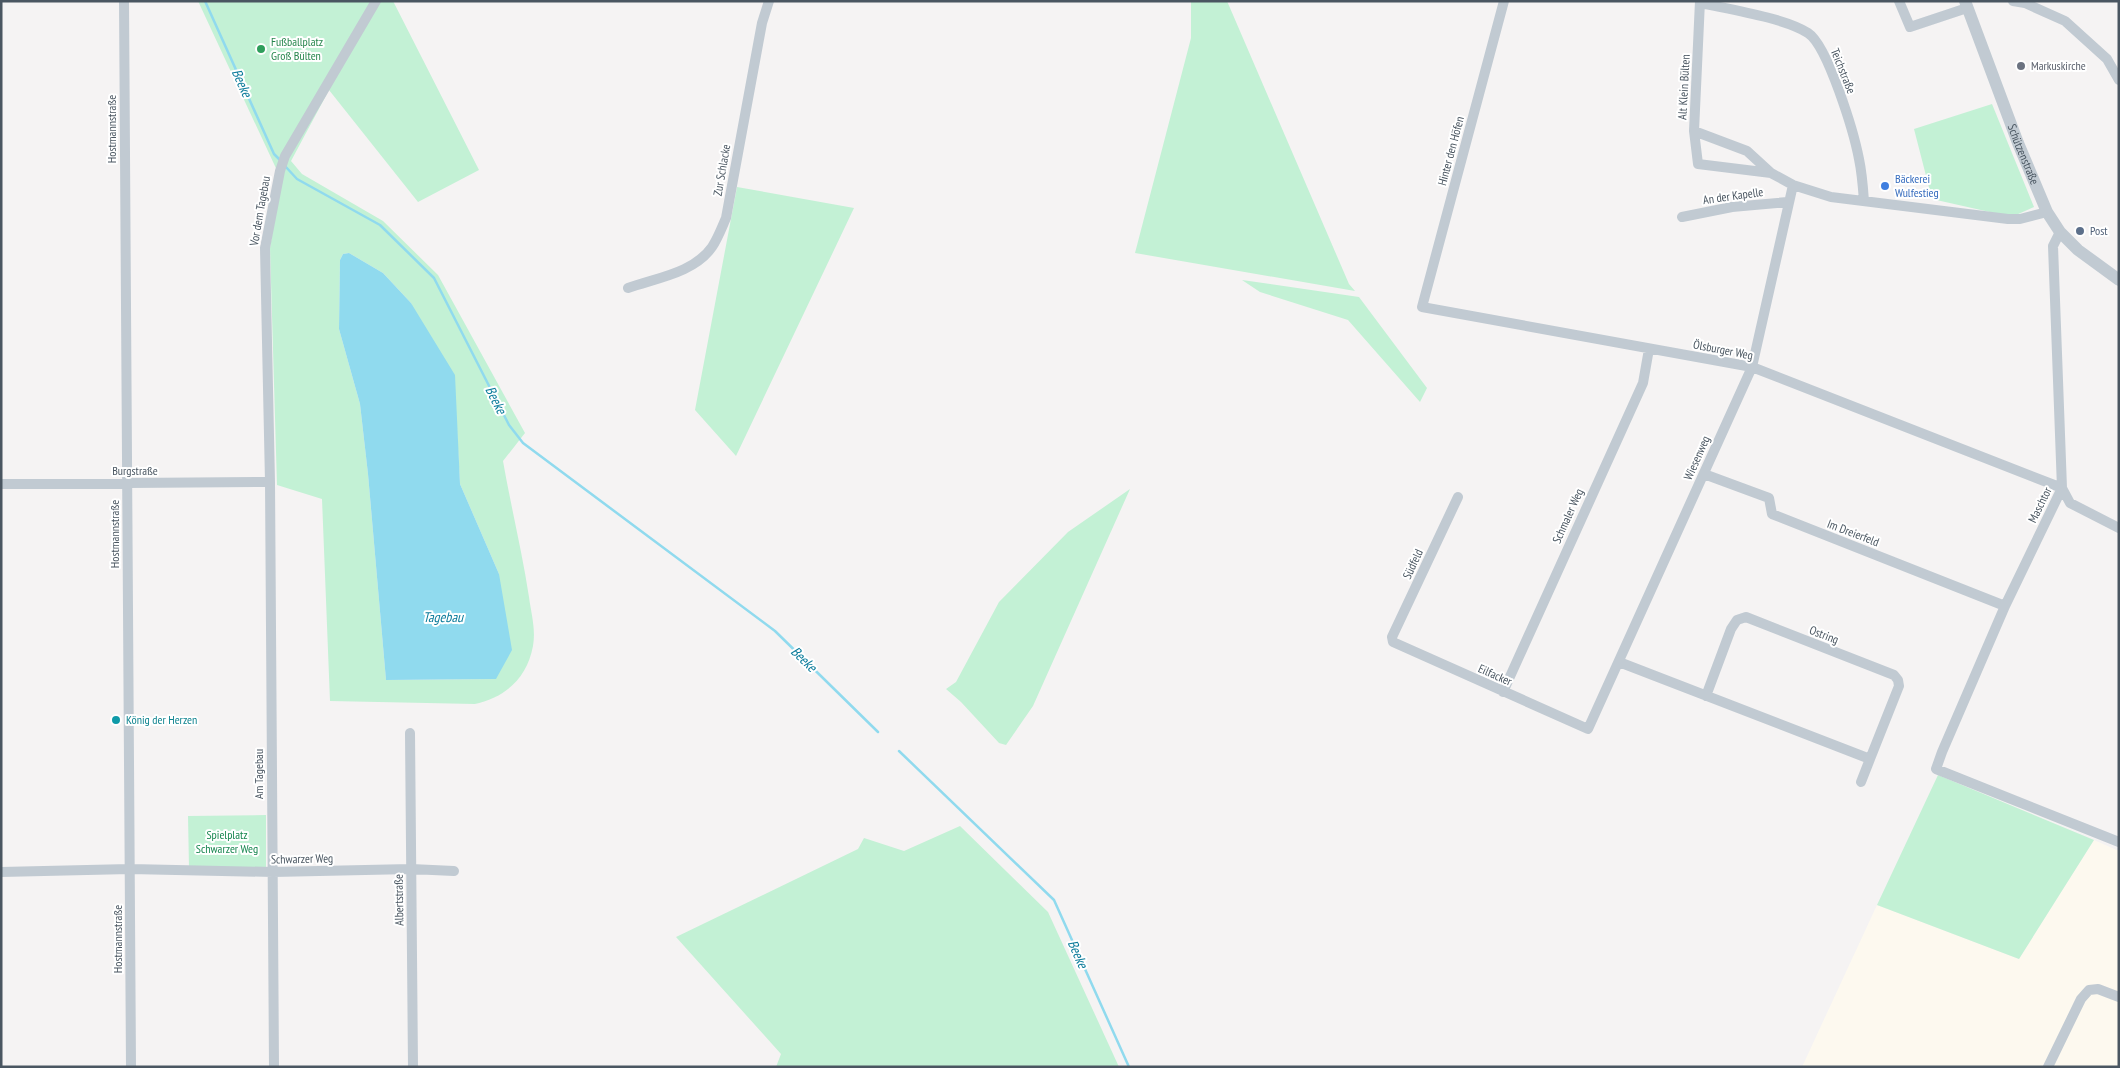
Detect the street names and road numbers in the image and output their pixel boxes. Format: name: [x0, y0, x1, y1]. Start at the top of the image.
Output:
street label: Teichstraße: [1828, 46, 1859, 96]
street label: Alt Klein Bülten: [1674, 54, 1693, 120]
street label: Hostmannstraße: [104, 95, 119, 163]
street label: Hinter den Höfen: [1434, 115, 1467, 187]
street label: Schützenstraße: [2005, 122, 2043, 187]
street label: Zur Schlacke: [710, 143, 733, 197]
street label: Vor dem Tagebau: [246, 175, 273, 248]
street label: An der Kapelle: [1702, 184, 1764, 207]
street label: Ölsburger Weg: [1692, 336, 1754, 363]
street label: Wiesenweg: [1680, 433, 1713, 482]
street label: Burgstraße: [112, 463, 158, 478]
street label: Maschtor: [2025, 484, 2055, 525]
street label: Schmaler Weg: [1549, 486, 1586, 546]
street label: Hostmannstraße: [107, 500, 122, 568]
street label: Im Dreierfeld: [1825, 516, 1881, 549]
street label: Südfeld: [1399, 546, 1426, 581]
street label: Ostring: [1807, 622, 1841, 647]
street label: Eilfacker: [1476, 660, 1515, 689]
street label: Am Tagebau: [251, 749, 266, 799]
street label: Schwarzer Weg: [271, 850, 333, 867]
street label: Albertstraße: [391, 874, 406, 926]
street label: Hostmannstraße: [110, 905, 125, 973]

